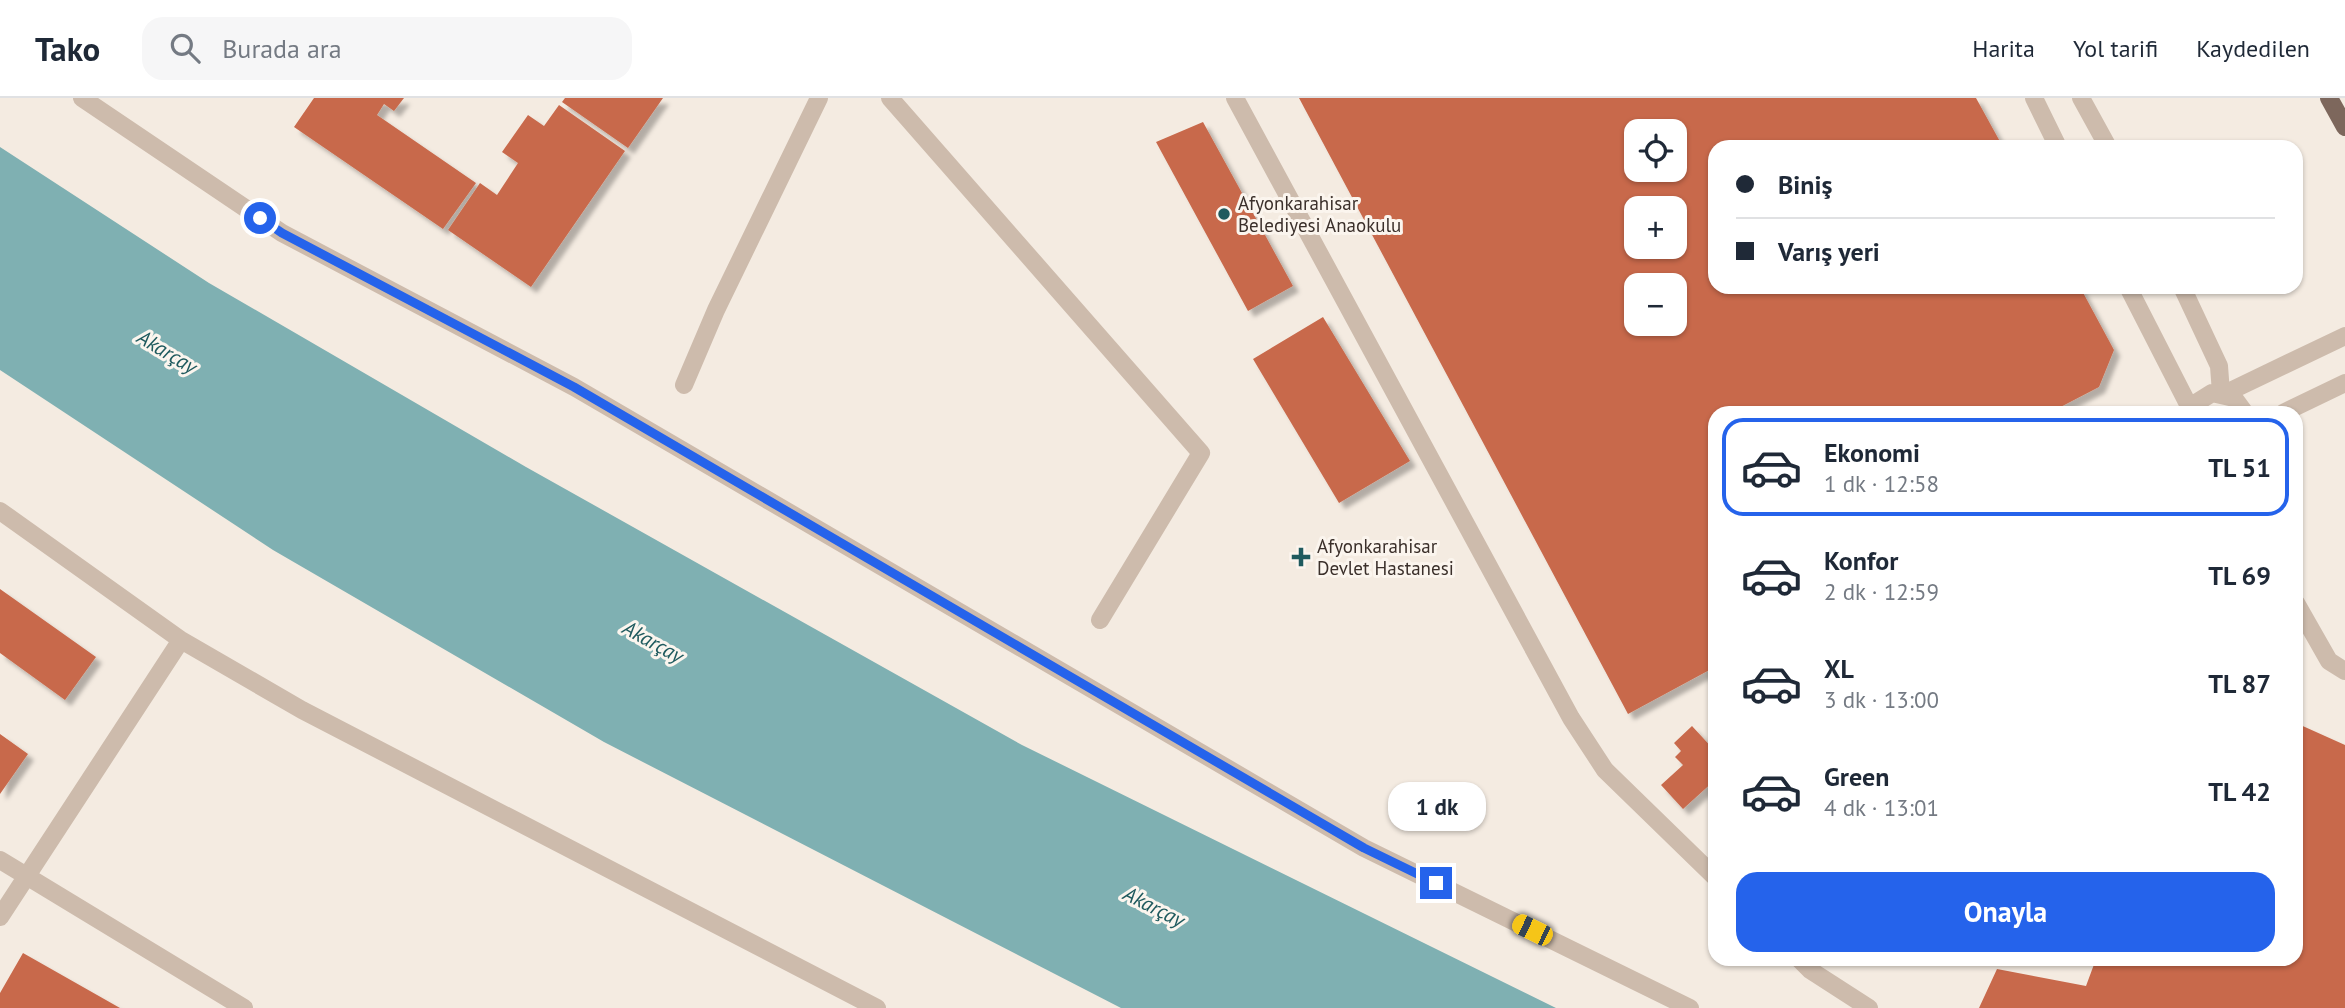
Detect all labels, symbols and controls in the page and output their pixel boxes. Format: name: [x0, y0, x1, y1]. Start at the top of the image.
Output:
search box: [142, 17, 632, 80]
text: Tako: [35, 27, 100, 70]
icon: search: [166, 29, 204, 67]
text: Burada ara: [222, 32, 342, 65]
text: Harita: [1972, 33, 2035, 64]
text: Yol tarifi: [2073, 33, 2158, 64]
text: Kaydedilen: [2196, 33, 2310, 64]
map controls: [1624, 119, 1687, 336]
button: locate: [1624, 119, 1687, 182]
text: Biniş: [1778, 168, 1833, 201]
place label: Afyonkarahisar Belediyesi Anaokulu: [1238, 191, 1401, 237]
button: +: [1624, 196, 1687, 259]
route start: [244, 202, 276, 234]
marker: Afyonkarahisar Belediyesi Anaokulu: [1216, 206, 1232, 222]
text: Varış yeri: [1778, 235, 1880, 268]
button: −: [1624, 273, 1687, 336]
water label: Akarçay: [131, 323, 204, 381]
icon: car: [1740, 436, 1803, 499]
text: Ekonomi: [1824, 436, 1920, 469]
text: TL 51: [2208, 451, 2271, 484]
text: 1 dk · 12:58: [1824, 469, 1939, 498]
place label: Afyonkarahisar Devlet Hastanesi: [1317, 534, 1454, 580]
icon: car: [1740, 544, 1803, 607]
text: Konfor: [1824, 544, 1898, 577]
marker: Afyonkarahisar Devlet Hastanesi: [1291, 547, 1311, 567]
text: TL 69: [2208, 559, 2271, 592]
text: 2 dk · 12:59: [1824, 577, 1939, 606]
water label: Akarçay: [617, 613, 690, 670]
icon: car: [1740, 652, 1803, 715]
text: XL: [1824, 652, 1854, 685]
text: TL 87: [2208, 667, 2271, 700]
text: 3 dk · 13:00: [1824, 685, 1939, 714]
icon: car: [1740, 760, 1803, 823]
text: Green: [1824, 760, 1889, 793]
text: TL 42: [2208, 775, 2271, 808]
callout: 1 dk: [1387, 782, 1485, 830]
text: 1 dk: [1416, 792, 1458, 821]
text: 4 dk · 13:01: [1824, 793, 1939, 822]
route end: [1420, 867, 1452, 899]
button: Onayla: [1736, 872, 2275, 952]
water label: Akarçay: [1118, 879, 1191, 934]
car: [1509, 911, 1556, 949]

